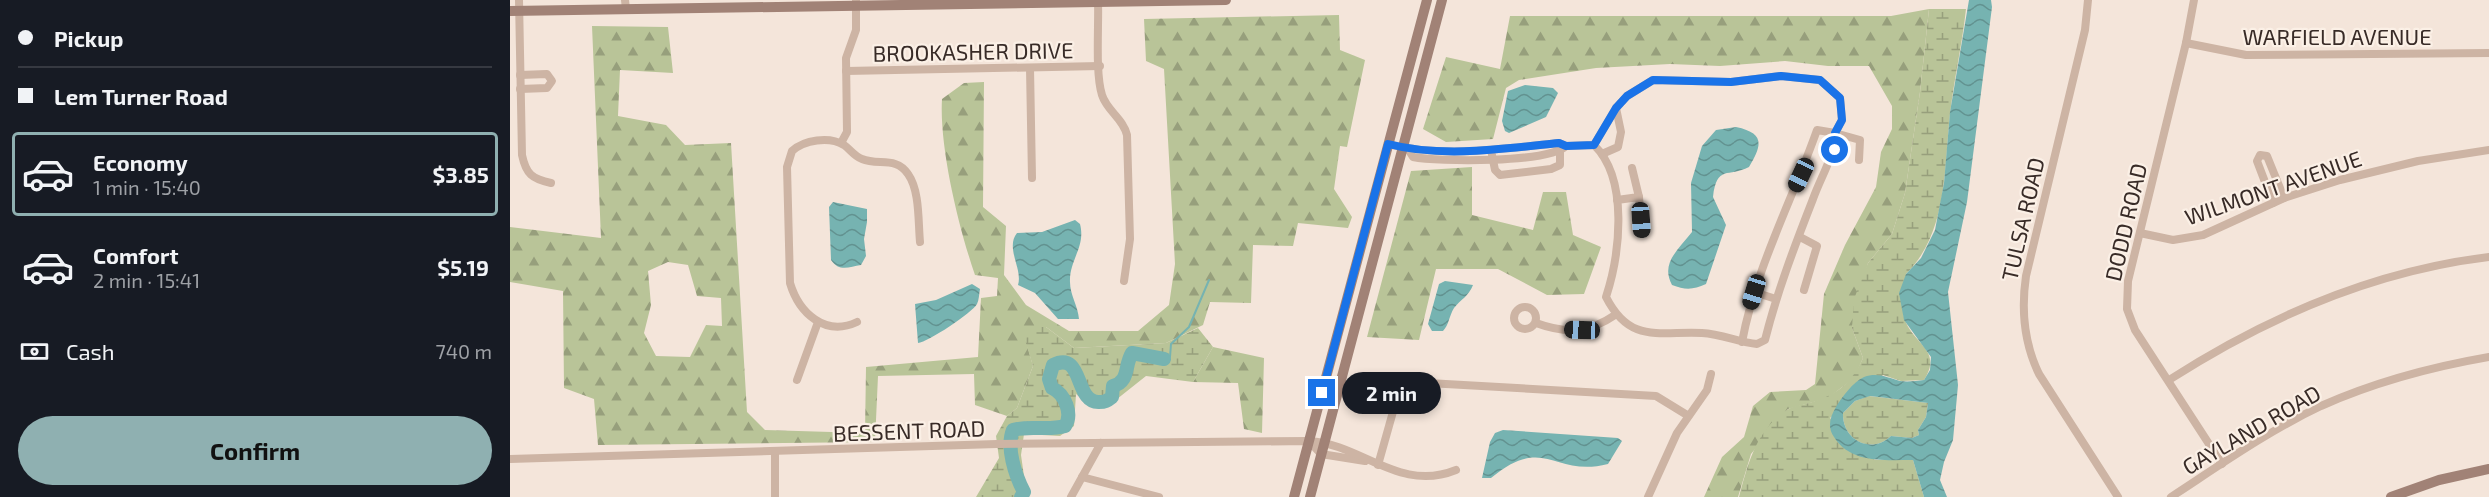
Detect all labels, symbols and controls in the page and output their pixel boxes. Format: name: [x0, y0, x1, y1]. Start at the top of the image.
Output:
street label: WARFIELD AVENUE: [2242, 23, 2432, 49]
text: Pickup: [54, 25, 123, 51]
street label: BROOKASHER DRIVE: [872, 36, 1074, 66]
text: Lem Turner Road: [54, 83, 228, 109]
route start: [1821, 136, 1848, 163]
street label: WILMONT AVENUE: [2181, 145, 2365, 229]
icon: car: [21, 147, 75, 201]
text: Economy: [93, 149, 188, 175]
car: [1785, 155, 1817, 195]
street label: TULSA ROAD: [1995, 155, 2049, 283]
text: $3.85: [433, 161, 489, 187]
street label: DODD ROAD: [2099, 161, 2151, 283]
text: 1 min · 15:40: [93, 175, 201, 199]
car: [1631, 201, 1651, 239]
icon: car: [21, 240, 75, 294]
text: Comfort: [93, 242, 178, 268]
text: $5.19: [437, 254, 489, 280]
text: 2 min · 15:41: [93, 268, 200, 292]
car: [1740, 272, 1768, 312]
car: [1564, 320, 1600, 340]
icon: cash: [18, 335, 51, 368]
text: Cash: [66, 338, 115, 364]
text: 740 m: [435, 339, 492, 363]
callout: 2 min: [1343, 372, 1442, 414]
route end: [1308, 379, 1335, 406]
street label: GAYLAND ROAD: [2177, 379, 2325, 479]
text: 2 min: [1366, 381, 1417, 405]
street label: BESSENT ROAD: [833, 414, 985, 446]
button: Confirm: [18, 416, 492, 485]

